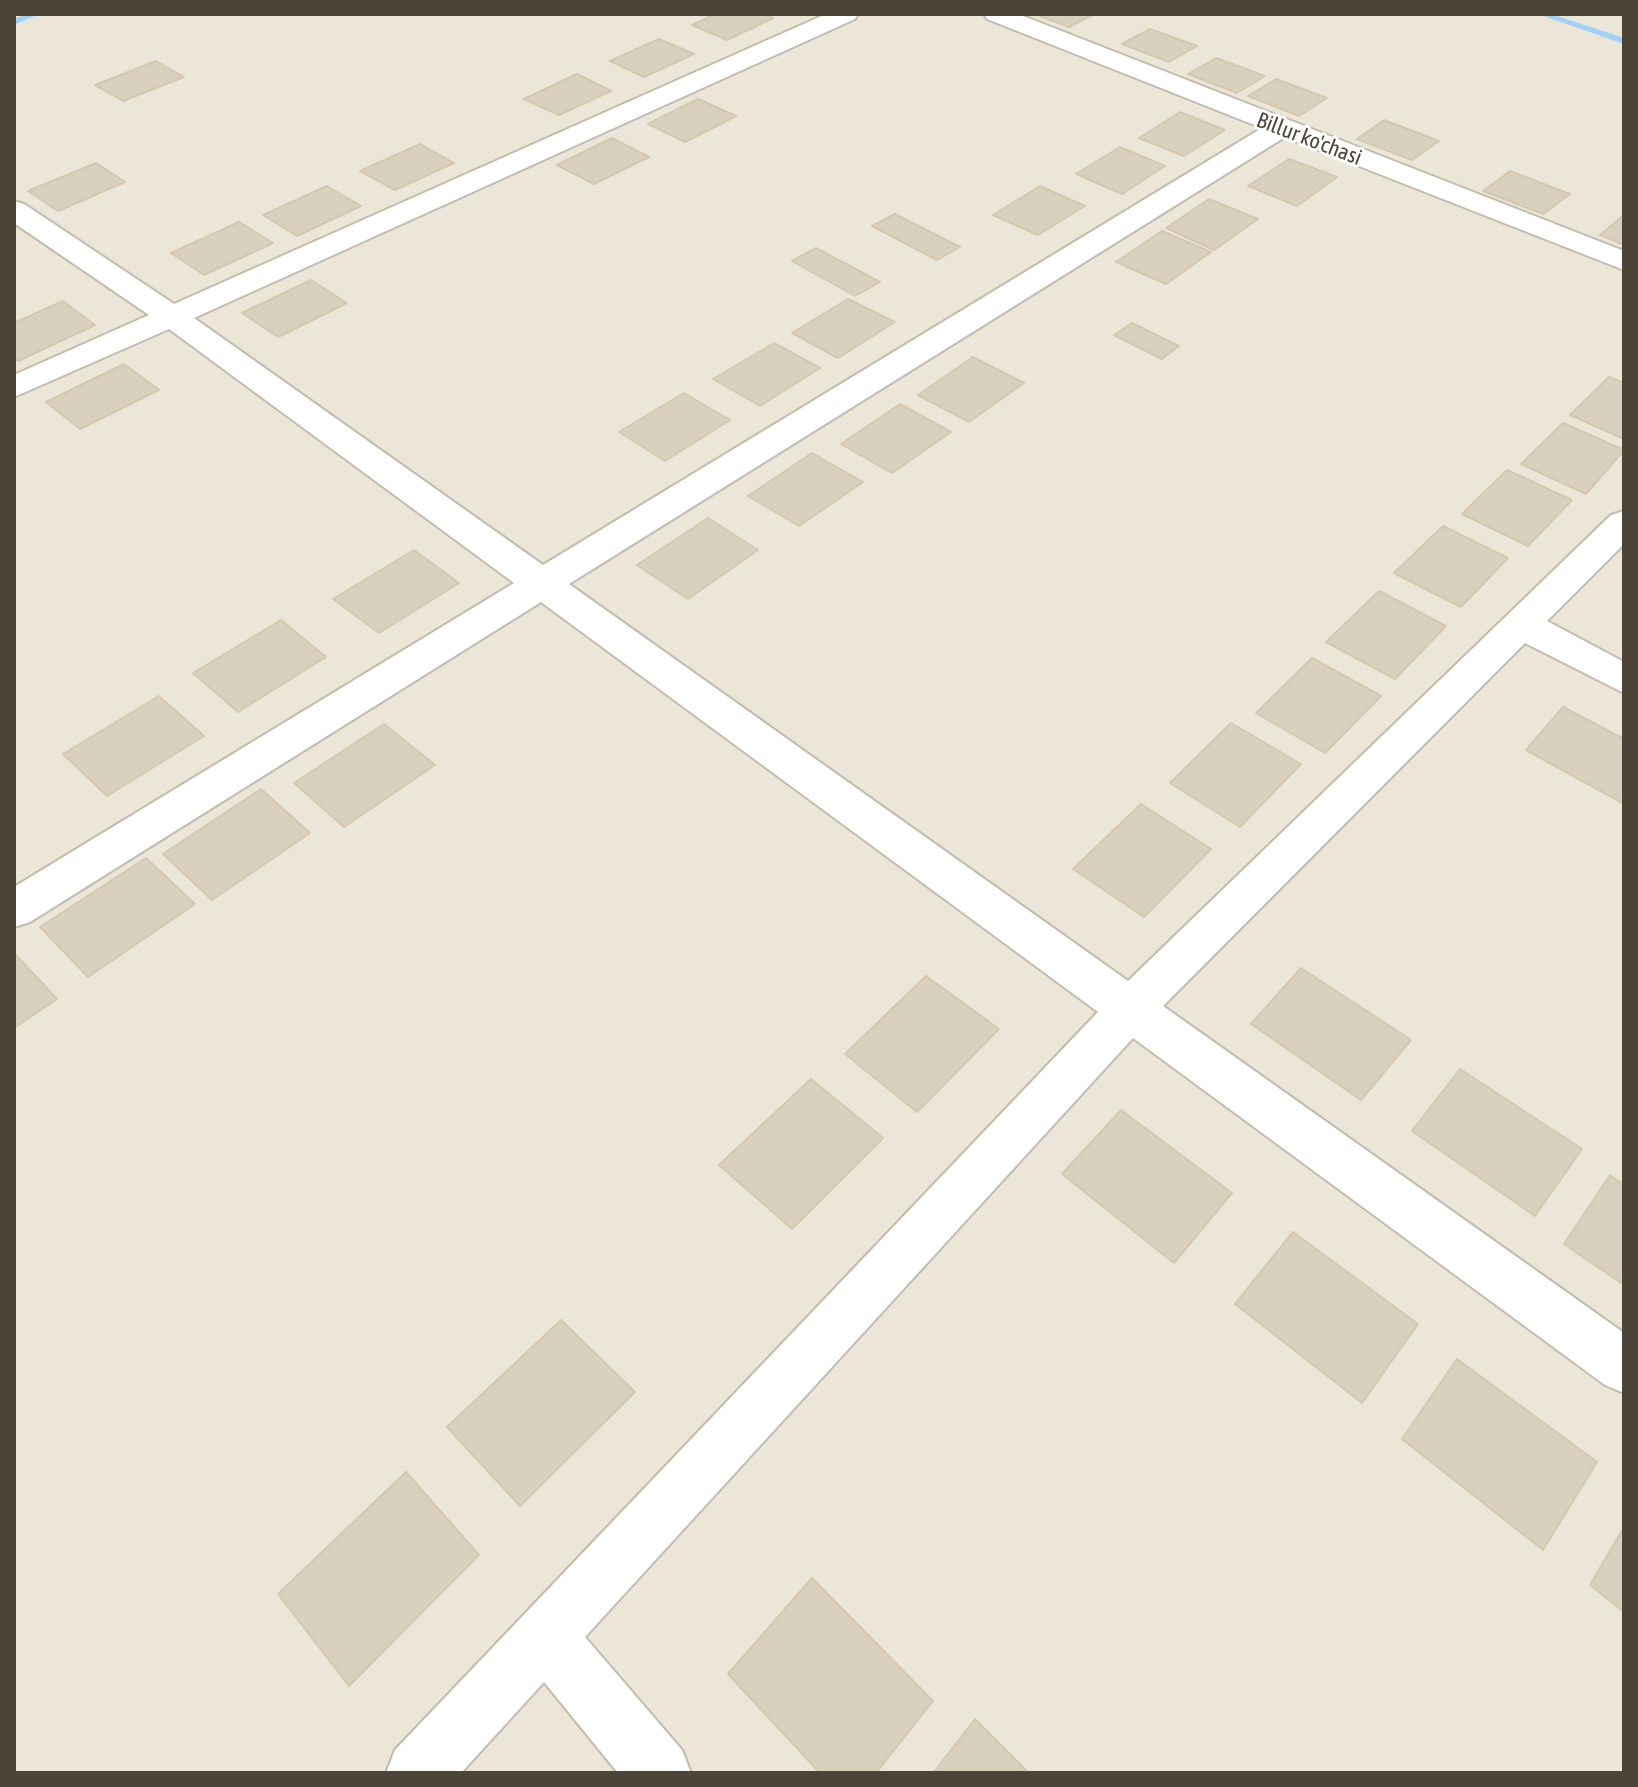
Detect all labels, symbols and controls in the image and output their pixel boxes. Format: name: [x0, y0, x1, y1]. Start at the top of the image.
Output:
street label: Billur ko'chasi: [1253, 107, 1365, 171]

